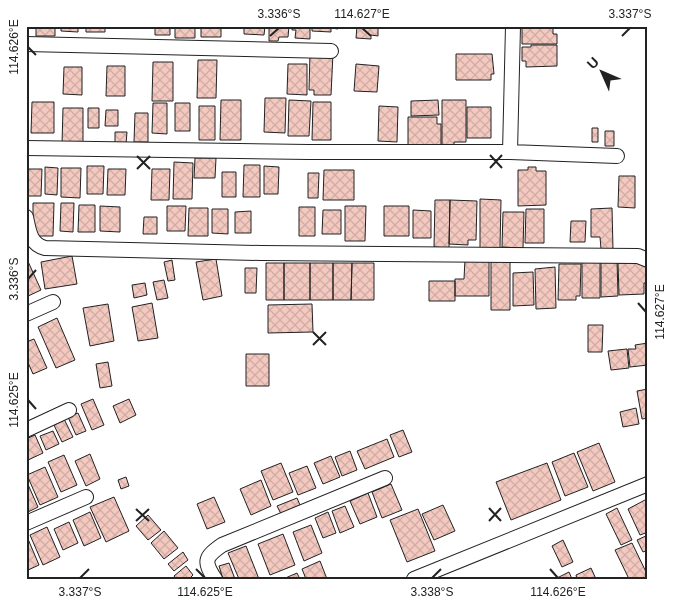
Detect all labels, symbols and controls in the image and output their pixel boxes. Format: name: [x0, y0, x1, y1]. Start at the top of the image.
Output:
text: 3.336°S: [258, 7, 300, 21]
text: 114.627°E: [334, 7, 390, 21]
text: 3.337°S: [609, 7, 651, 21]
text: 114.626°E: [7, 19, 21, 75]
north arrow: [576, 48, 626, 98]
text: U: [584, 54, 602, 72]
text: 3.336°S: [7, 258, 21, 300]
text: 114.627°E: [653, 284, 667, 340]
text: 114.625°E: [7, 372, 21, 428]
text: 3.337°S: [59, 585, 101, 599]
text: 114.625°E: [177, 585, 233, 599]
text: 3.338°S: [411, 585, 453, 599]
text: 114.626°E: [530, 585, 586, 599]

